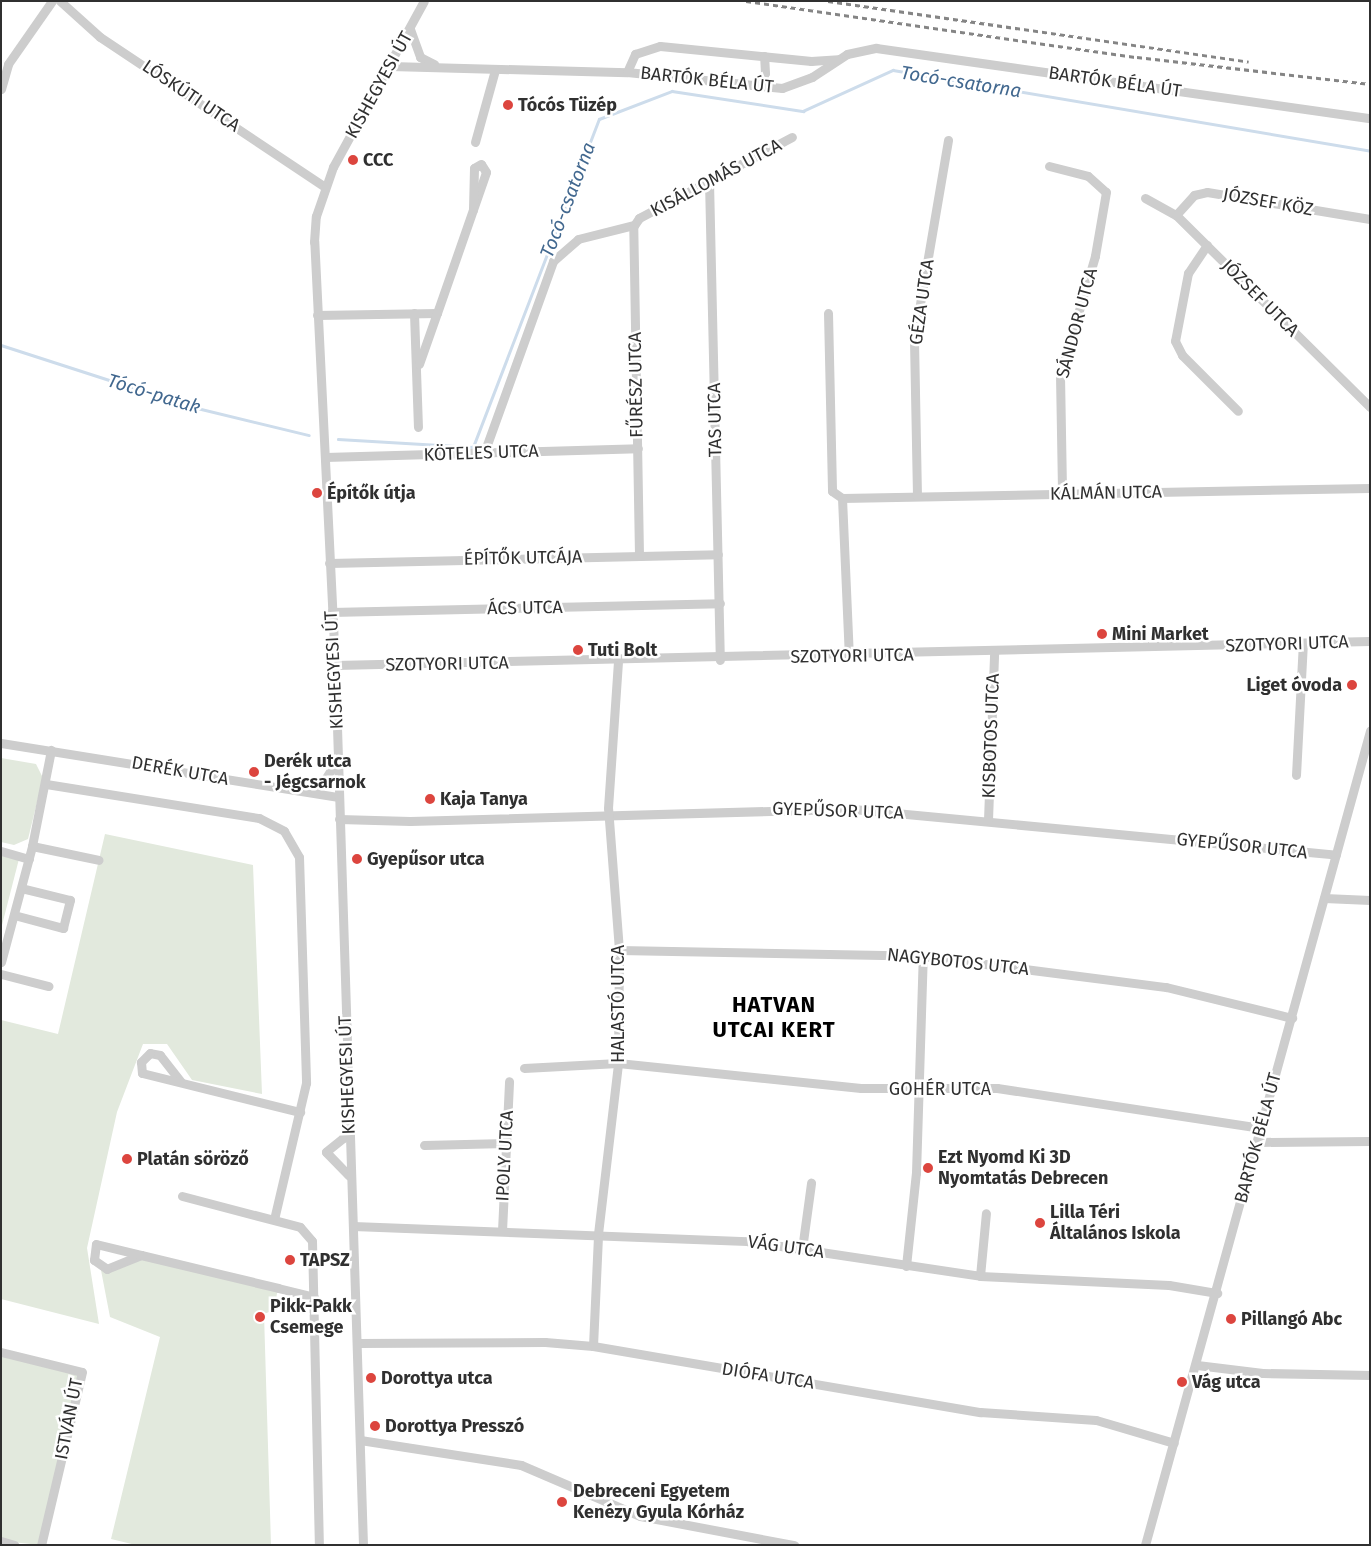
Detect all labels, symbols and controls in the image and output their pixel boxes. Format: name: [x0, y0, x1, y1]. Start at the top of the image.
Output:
street label: KISHEGYESI ÚT: [341, 28, 417, 142]
street label: LÓSKÚTI UTCA: [138, 55, 244, 137]
water label: Tocó-csatorna: [899, 61, 1023, 103]
street label: BARTÓK BÉLA ÚT: [639, 62, 775, 98]
street label: BARTÓK BÉLA ÚT: [1047, 62, 1183, 102]
place label: Tócós Tüzép: [518, 94, 617, 116]
marker: Tócós Tüzép: [502, 99, 514, 111]
street label: KISÁLLOMÁS UTCA: [647, 134, 785, 222]
water label: Tocó-csatorna: [536, 139, 600, 261]
place label: CCC: [363, 149, 393, 171]
marker: CCC: [347, 154, 359, 166]
street label: JÓZSEF KÖZ: [1221, 183, 1315, 221]
street label: JÓZSEF UTCA: [1217, 255, 1303, 341]
street label: GÉZA UTCA: [905, 258, 939, 346]
street label: SÁNDOR UTCA: [1052, 266, 1102, 380]
street label: FŰRÉSZ UTCA: [624, 332, 648, 438]
water label: Tócó-patak: [105, 369, 203, 419]
street label: TAS UTCA: [704, 383, 726, 457]
street label: KÖTELES UTCA: [423, 440, 539, 466]
street label: KÁLMÁN UTCA: [1050, 481, 1162, 505]
place label: Építők útja: [327, 482, 416, 504]
marker: Építők útja: [311, 487, 323, 499]
street label: ÉPÍTŐK UTCÁJA: [463, 546, 583, 570]
street label: ÁCS UTCA: [487, 597, 563, 619]
street label: KISHEGYESI ÚT: [320, 610, 348, 730]
place label: Mini Market: [1112, 623, 1209, 645]
marker: Mini Market: [1096, 628, 1108, 640]
street label: SZOTYORI UTCA: [1225, 631, 1349, 657]
place label: Tuti Bolt: [588, 639, 657, 661]
marker: Tuti Bolt: [572, 644, 584, 656]
street label: SZOTYORI UTCA: [790, 644, 914, 668]
street label: SZOTYORI UTCA: [385, 652, 509, 676]
street label: KISBOTOS UTCA: [978, 673, 1004, 799]
place label: Liget óvoda: [1246, 674, 1342, 696]
marker: Liget óvoda: [1346, 679, 1358, 691]
place label: Derék utca - Jégcsarnok: [264, 751, 366, 794]
street label: DERÉK UTCA: [130, 752, 230, 790]
marker: Derék utca - Jégcsarnok: [248, 766, 260, 778]
place label: Kaja Tanya: [440, 788, 528, 810]
marker: Kaja Tanya: [424, 793, 436, 805]
street label: GYEPŰSOR UTCA: [772, 798, 904, 824]
street label: GYEPŰSOR UTCA: [1175, 828, 1309, 864]
place label: Gyepűsor utca: [367, 848, 485, 870]
marker: Gyepűsor utca: [351, 853, 363, 865]
street label: NAGYBOTOS UTCA: [886, 944, 1030, 980]
street label: HALASTÓ UTCA: [607, 945, 629, 1063]
district label: HATVAN UTCAI KERT: [711, 991, 837, 1042]
street label: KISHEGYESI ÚT: [334, 1015, 360, 1135]
street label: BARTÓK BÉLA ÚT: [1230, 1070, 1286, 1206]
street label: GOHÉR UTCA: [889, 1078, 991, 1100]
street label: IPOLY UTCA: [492, 1110, 518, 1202]
place label: Ezt Nyomd Ki 3D Nyomtatás Debrecen: [938, 1147, 1108, 1190]
place label: Platán söröző: [137, 1148, 249, 1170]
marker: Platán söröző: [121, 1153, 133, 1165]
marker: Ezt Nyomd Ki 3D Nyomtatás Debrecen: [922, 1162, 934, 1174]
place label: Lilla Téri Általános Iskola: [1050, 1202, 1181, 1244]
marker: Lilla Téri Általános Iskola: [1034, 1217, 1046, 1229]
street label: VÁG UTCA: [746, 1231, 826, 1263]
place label: TAPSZ: [300, 1249, 350, 1271]
marker: TAPSZ: [284, 1254, 296, 1266]
place label: Pikk-Pakk Csemege: [270, 1296, 352, 1338]
place label: Pillangó Abc: [1241, 1308, 1342, 1330]
marker: Pikk-Pakk Csemege: [254, 1311, 266, 1323]
marker: Pillangó Abc: [1225, 1313, 1237, 1325]
street label: DIÓFA UTCA: [720, 1358, 816, 1394]
place label: Dorottya utca: [381, 1367, 493, 1389]
place label: Vág utca: [1192, 1371, 1261, 1393]
marker: Dorottya utca: [365, 1372, 377, 1384]
marker: Vág utca: [1176, 1376, 1188, 1388]
street label: ISTVÁN ÚT: [51, 1377, 87, 1461]
place label: Dorottya Presszó: [385, 1415, 524, 1437]
marker: Dorottya Presszó: [369, 1420, 381, 1432]
place label: Debreceni Egyetem Kenézy Gyula Kórház: [573, 1481, 744, 1524]
marker: Debreceni Egyetem Kenézy Gyula Kórház: [555, 1495, 569, 1509]

